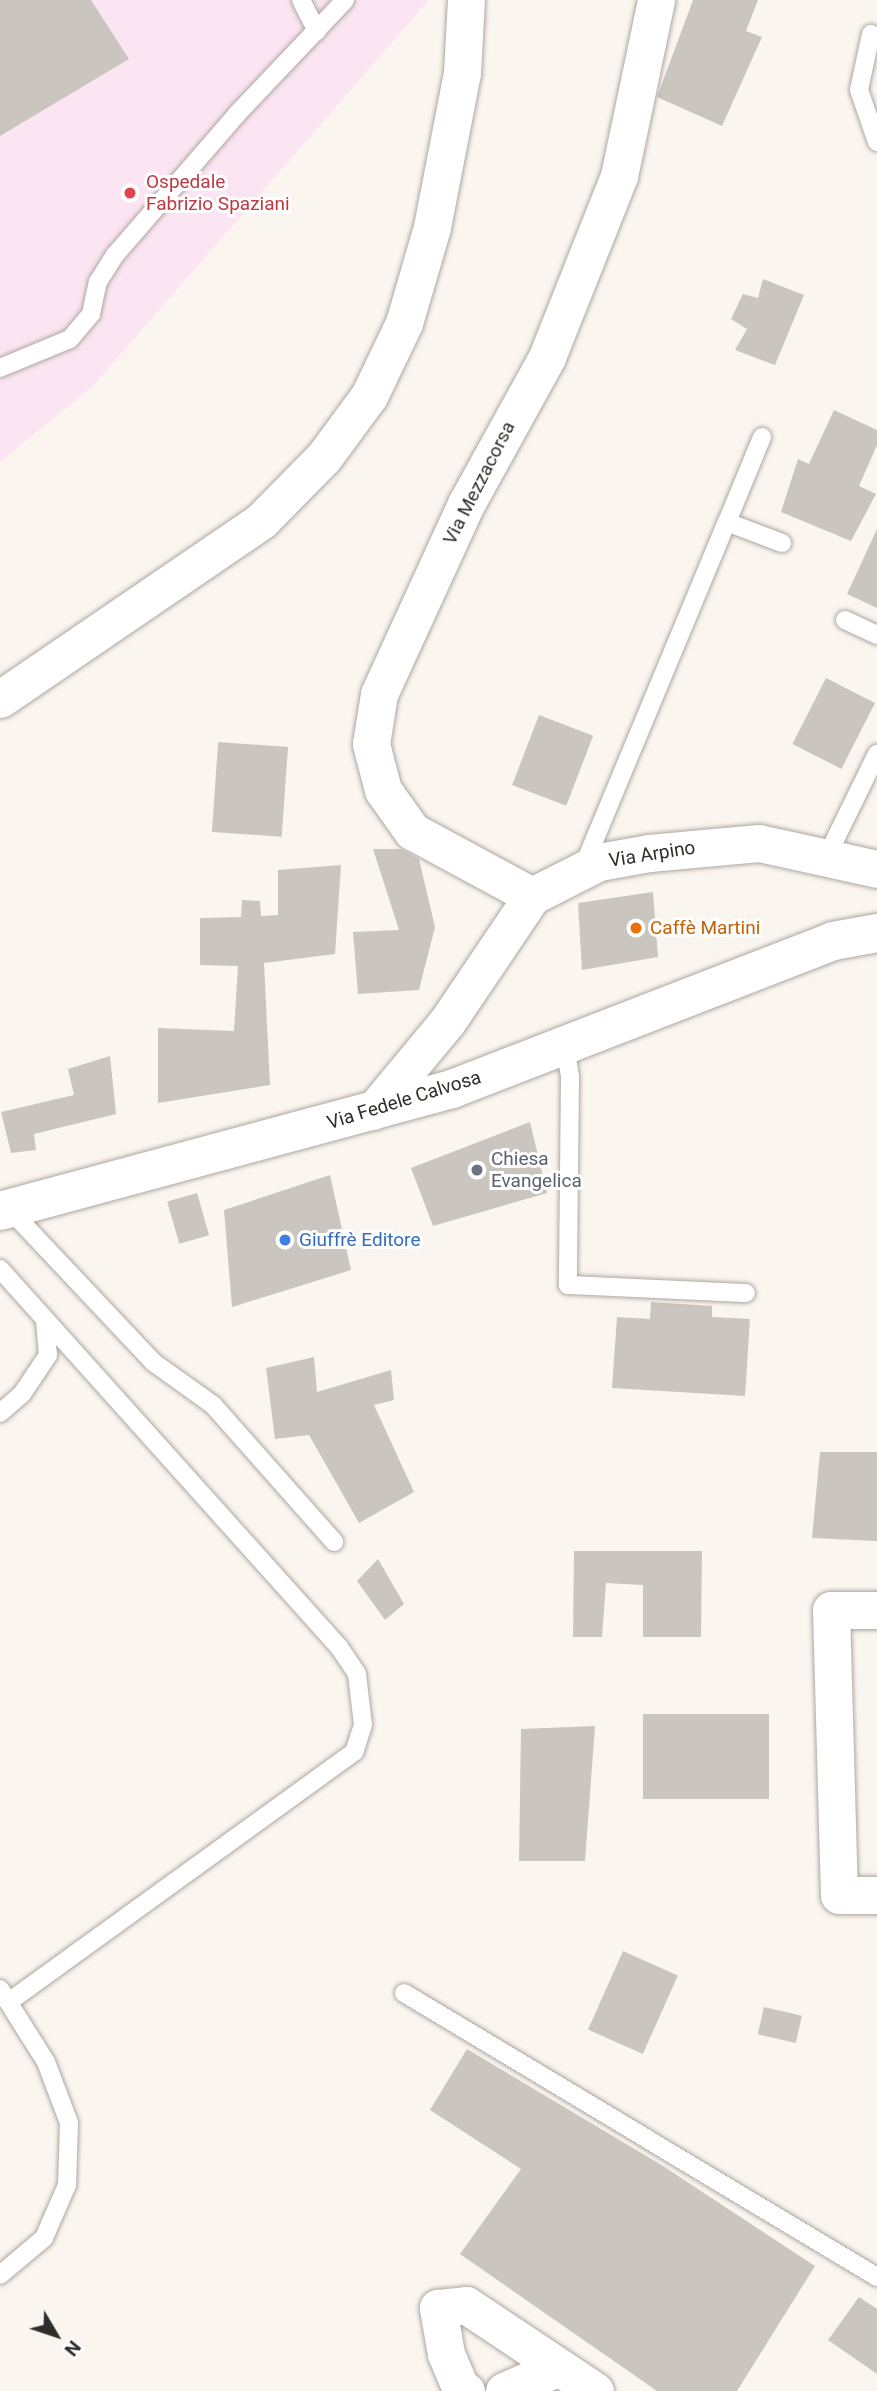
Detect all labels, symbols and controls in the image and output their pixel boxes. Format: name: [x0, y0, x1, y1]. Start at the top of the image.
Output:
place label: Ospedale Fabrizio Spaziani: [146, 171, 290, 215]
marker: Ospedale Fabrizio Spaziani: [120, 183, 140, 203]
street label: Via Mezzacorsa: [438, 418, 520, 548]
street label: Via Arpino: [607, 836, 697, 872]
place label: Caffè Martini: [650, 917, 760, 939]
marker: Caffè Martini: [628, 920, 644, 936]
street label: Via Fedele Calvosa: [324, 1066, 484, 1134]
place label: Chiesa Evangelica: [491, 1148, 582, 1192]
marker: Chiesa Evangelica: [469, 1162, 485, 1178]
place label: Giuffrè Editore: [299, 1229, 420, 1251]
marker: Giuffrè Editore: [277, 1232, 293, 1248]
north arrow: [21, 2300, 91, 2370]
text: N: [60, 2336, 86, 2361]

